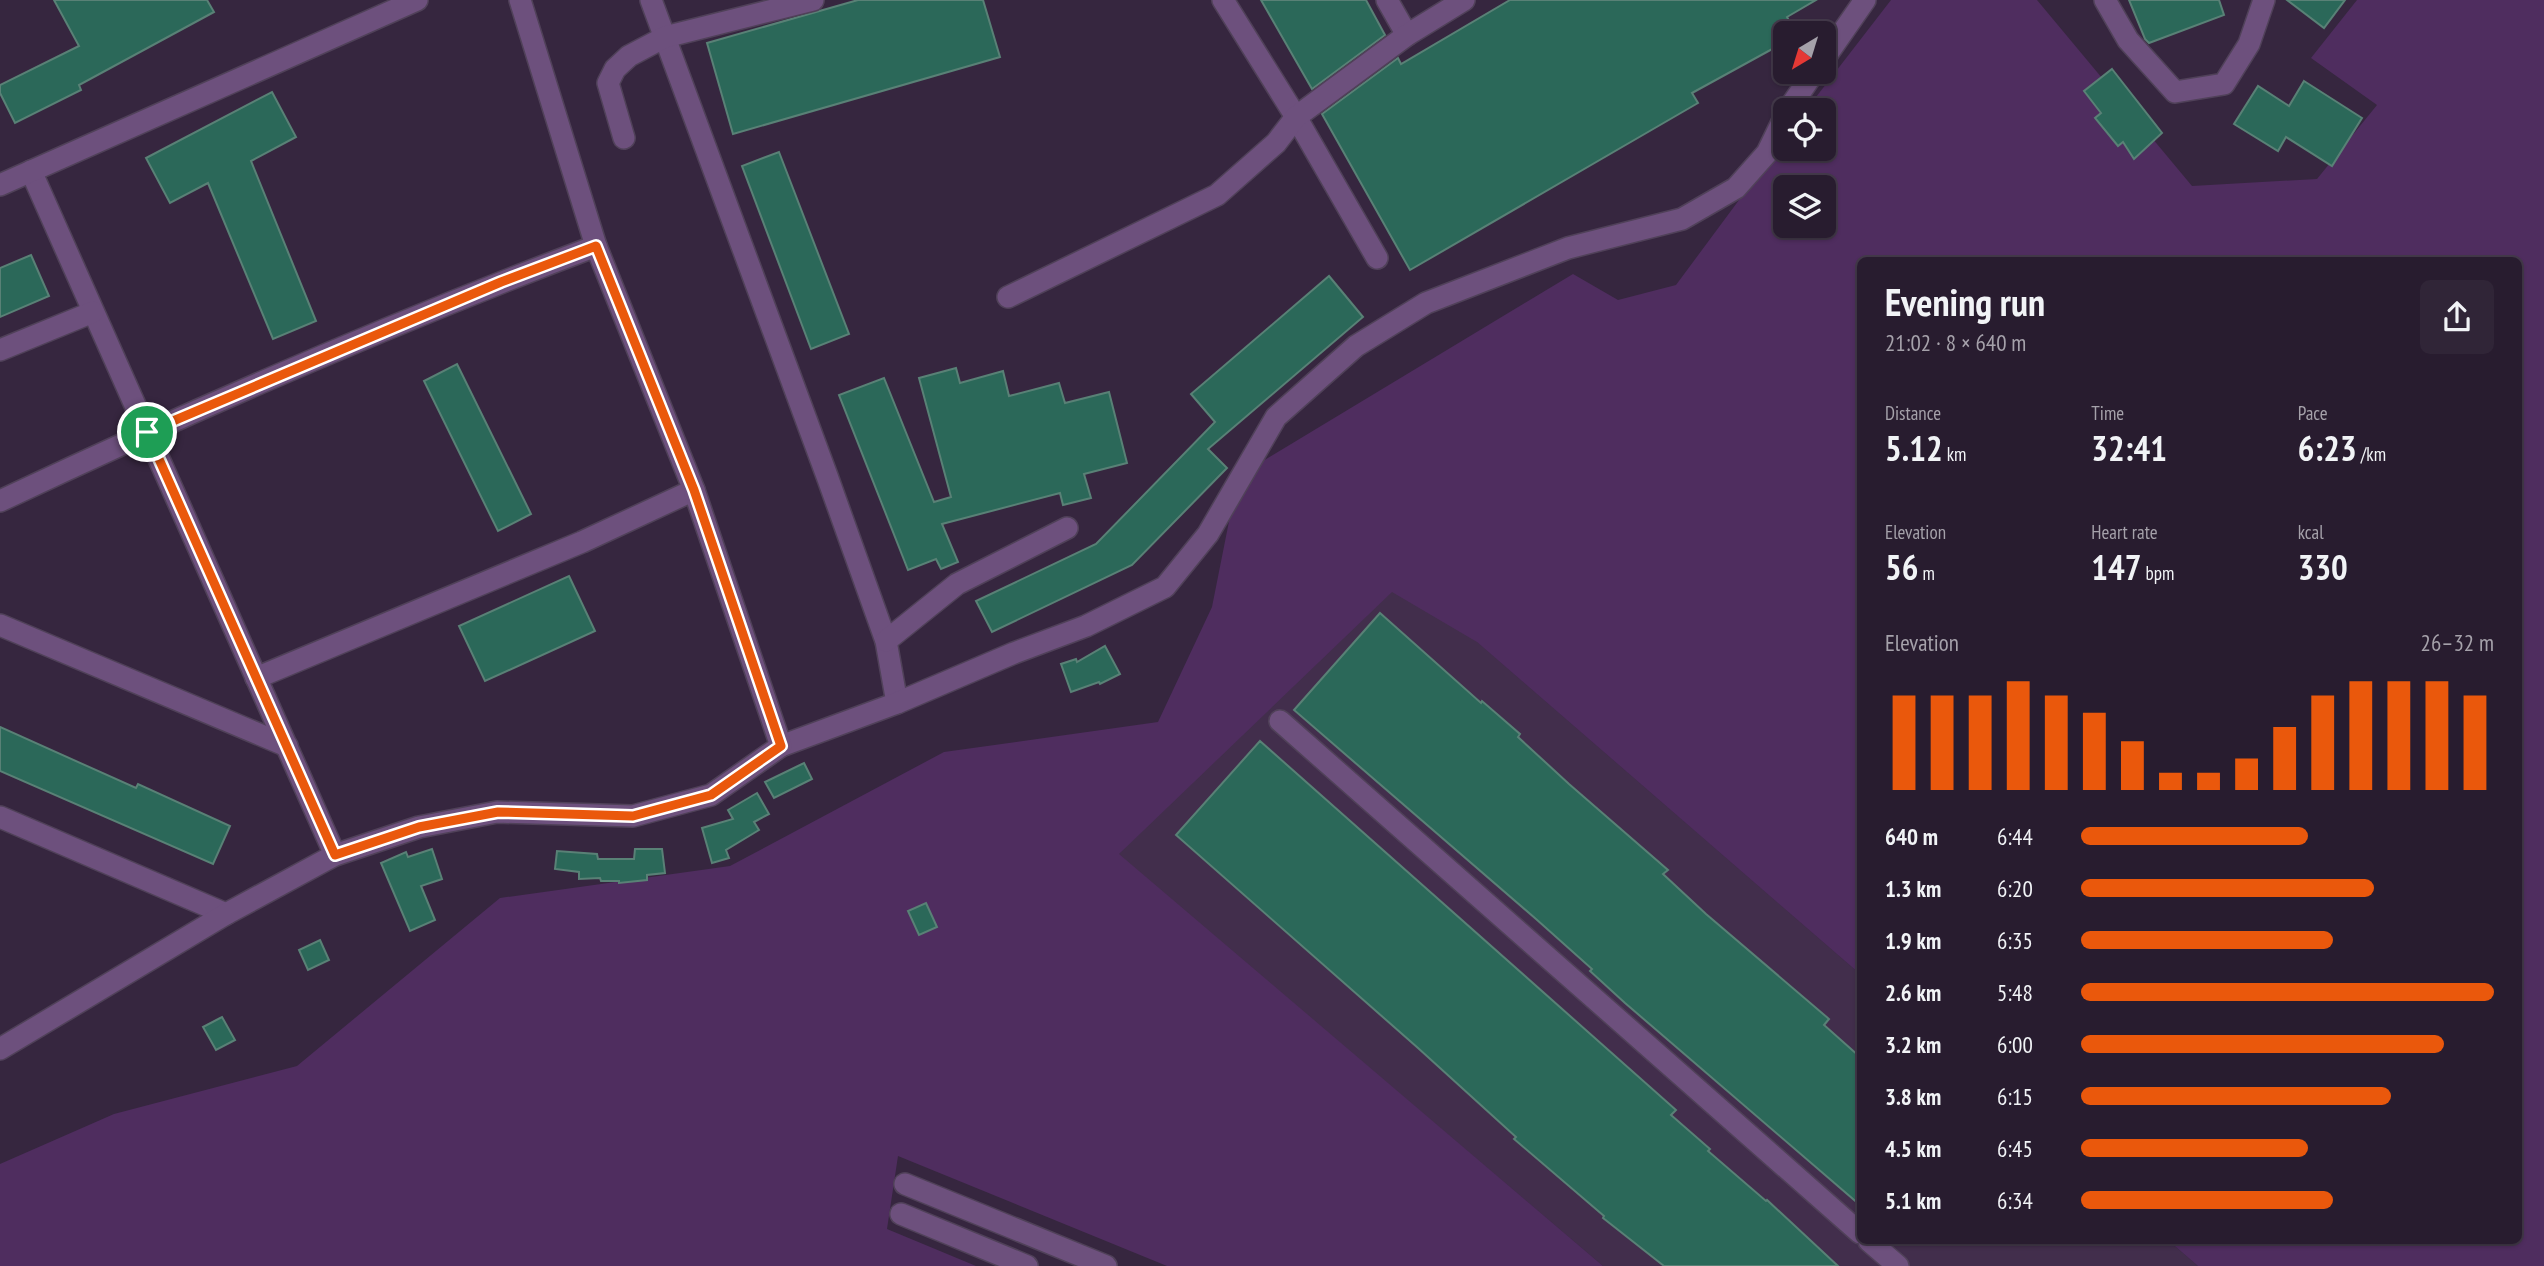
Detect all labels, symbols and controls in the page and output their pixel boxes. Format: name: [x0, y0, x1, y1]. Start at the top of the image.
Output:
north arrow: [1773, 21, 1836, 84]
map controls: [1773, 21, 1836, 238]
button: locate: [1773, 98, 1836, 161]
button: layers: [1773, 175, 1836, 238]
text: Evening run: [1885, 277, 2045, 326]
button: share: [2420, 280, 2494, 354]
text: 21:02 · 8 × 640 m: [1885, 328, 2026, 357]
text: Distance: [1885, 401, 1941, 425]
text: Time: [2091, 401, 2124, 425]
text: Pace: [2298, 401, 2328, 425]
pin: [117, 402, 177, 462]
icon: arrive: [128, 413, 166, 451]
text: 5.12: [1885, 425, 1943, 471]
text: 32:41: [2091, 425, 2167, 471]
text: 6:23: [2298, 425, 2357, 471]
text: km: [1943, 442, 1966, 466]
text: /km: [2357, 442, 2386, 466]
text: Elevation: [1885, 520, 1946, 544]
text: Heart rate: [2091, 520, 2158, 544]
text: kcal: [2298, 520, 2324, 544]
text: 56: [1885, 544, 1918, 590]
text: 147: [2091, 544, 2142, 590]
text: 330: [2298, 544, 2348, 590]
text: m: [1918, 561, 1935, 585]
text: bpm: [2142, 561, 2174, 585]
text: Elevation: [1885, 628, 1959, 657]
text: 26–32 m: [2421, 628, 2494, 657]
text: 640 m: [1885, 822, 1938, 851]
text: 6:44: [1997, 822, 2033, 851]
text: 1.3 km: [1885, 874, 1941, 903]
text: 6:20: [1997, 874, 2033, 903]
text: 1.9 km: [1885, 926, 1941, 955]
text: 6:35: [1997, 926, 2033, 955]
text: 2.6 km: [1885, 978, 1941, 1007]
text: 5:48: [1997, 978, 2033, 1007]
text: 3.2 km: [1885, 1030, 1941, 1059]
text: 6:00: [1997, 1030, 2033, 1059]
text: 3.8 km: [1885, 1082, 1941, 1111]
text: 6:15: [1997, 1082, 2033, 1111]
text: 4.5 km: [1885, 1134, 1941, 1163]
text: 6:45: [1997, 1134, 2033, 1163]
text: 5.1 km: [1885, 1186, 1941, 1215]
text: 6:34: [1997, 1186, 2033, 1215]

